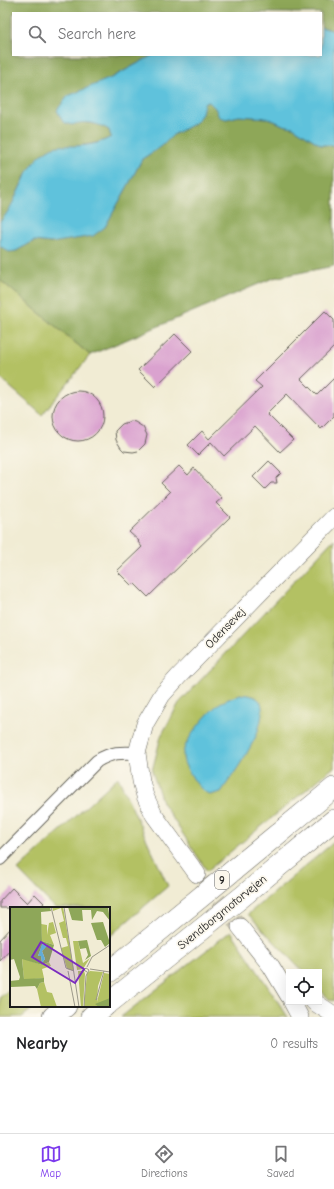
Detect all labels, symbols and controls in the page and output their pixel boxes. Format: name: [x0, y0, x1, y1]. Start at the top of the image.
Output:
search box: [12, 12, 322, 56]
icon: search: [26, 23, 48, 45]
text: Search here: [58, 25, 136, 43]
street label: Odensevej: [202, 605, 248, 651]
road number: 9: [215, 871, 229, 889]
street label: Svendborgmotorvejen: [175, 872, 269, 952]
inset map: [10, 907, 110, 1007]
map controls: [286, 969, 322, 1005]
button: locate: [286, 969, 322, 1005]
text: Nearby: [16, 1034, 67, 1053]
text: 0 results: [270, 1036, 318, 1051]
tab: Map: [40, 1143, 62, 1180]
tab: Directions: [141, 1143, 188, 1180]
tab: Saved: [267, 1143, 294, 1180]

